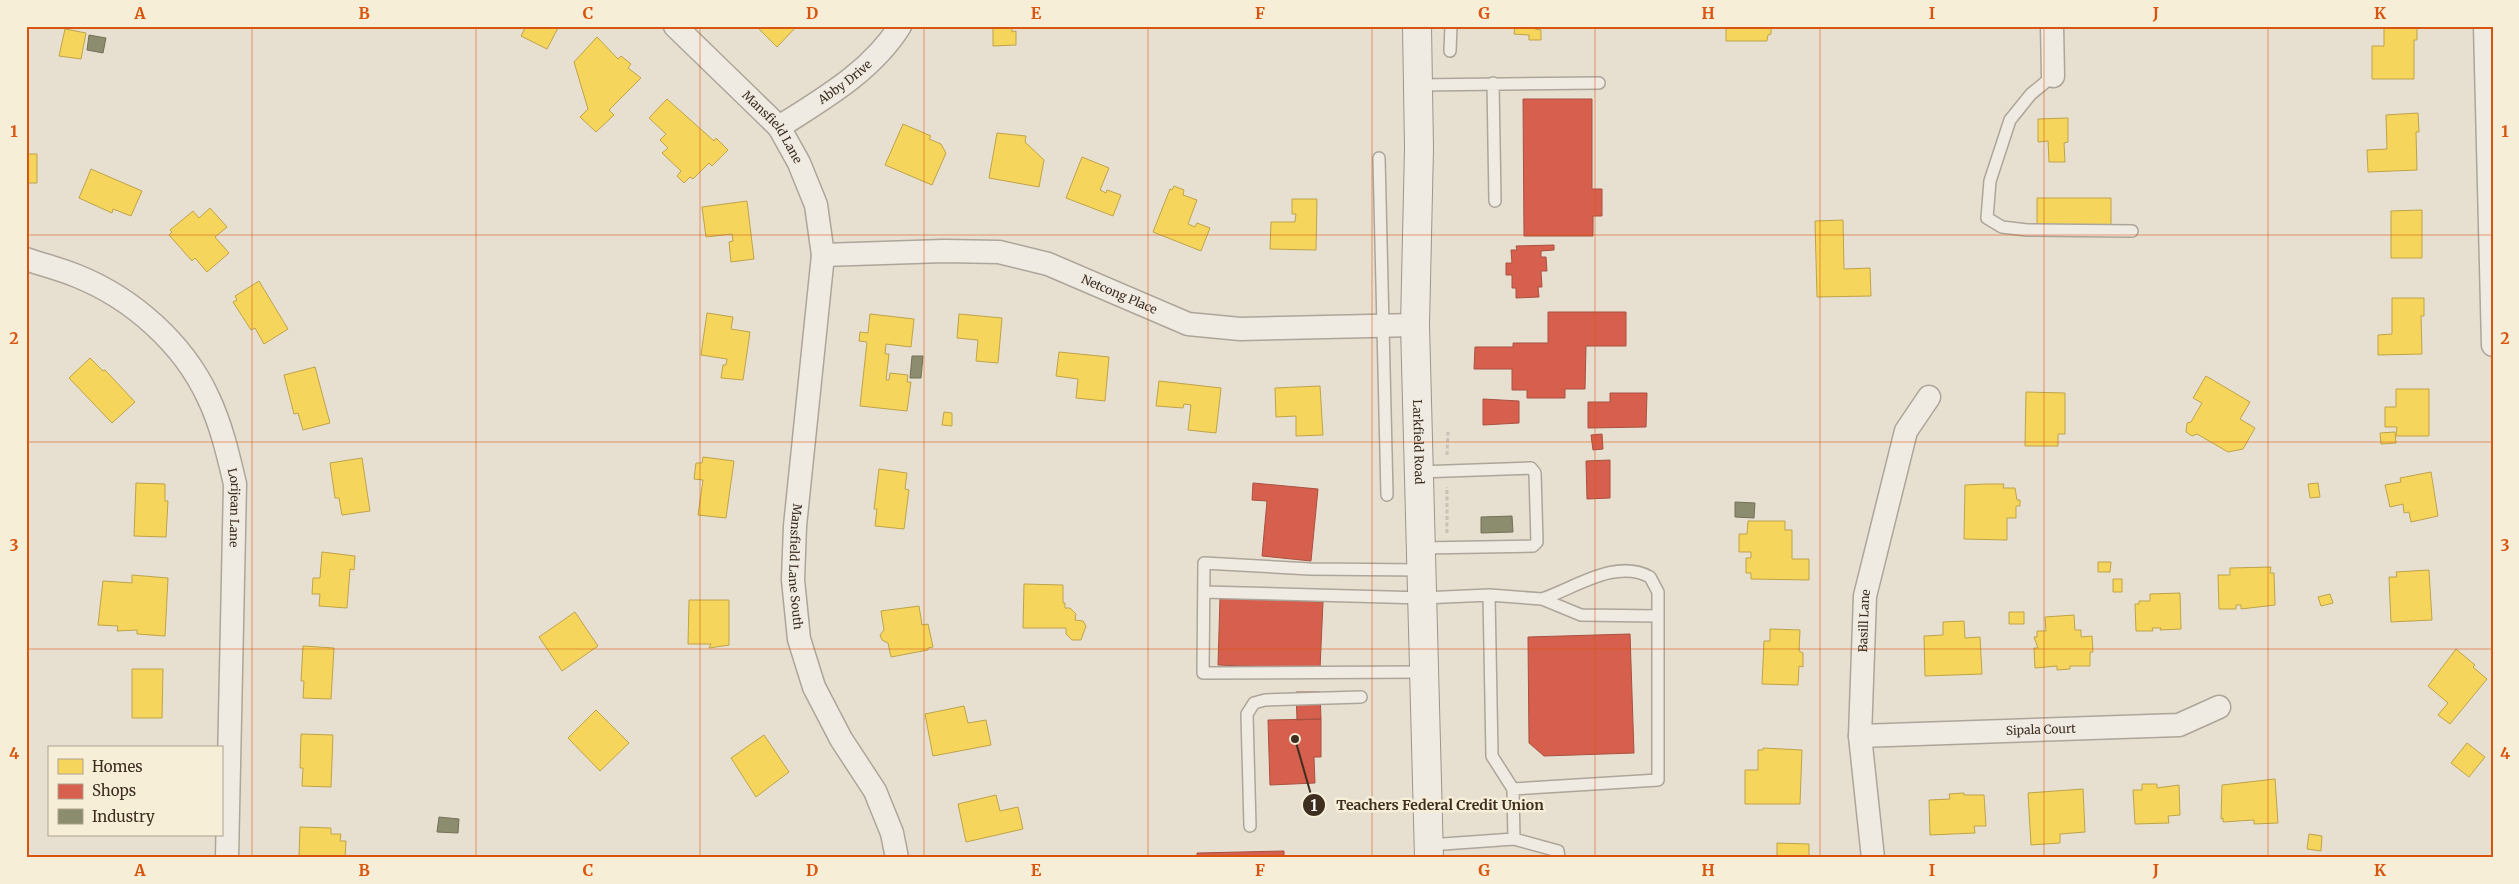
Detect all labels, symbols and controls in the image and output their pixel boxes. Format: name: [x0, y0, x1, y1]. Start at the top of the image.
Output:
text: A: [133, 3, 146, 23]
text: B: [358, 3, 370, 23]
text: C: [583, 3, 593, 23]
text: D: [806, 3, 818, 23]
text: E: [1031, 3, 1042, 23]
text: F: [1255, 3, 1265, 23]
text: G: [1478, 3, 1490, 23]
text: H: [1701, 3, 1715, 23]
text: I: [1929, 3, 1935, 23]
text: J: [2152, 3, 2159, 23]
text: K: [2374, 3, 2386, 23]
street label: Abby Drive: [814, 56, 875, 107]
street label: Mansfield Lane: [739, 87, 806, 166]
text: 1: [10, 121, 18, 141]
text: 1: [2501, 121, 2509, 141]
street label: Netcong Place: [1079, 271, 1160, 317]
text: 2: [9, 328, 19, 348]
text: 2: [2500, 328, 2510, 348]
street label: Larkfield Road: [1410, 399, 1427, 484]
street label: Lorijean Lane: [225, 467, 243, 547]
street label: Mansfield Lane South: [786, 503, 806, 630]
text: 3: [9, 535, 19, 555]
text: 3: [2500, 535, 2510, 555]
street label: Basill Lane: [1855, 587, 1873, 653]
street label: Sipala Court: [2006, 721, 2076, 738]
text: 4: [9, 743, 19, 763]
text: 4: [2500, 743, 2510, 763]
legend: [48, 746, 222, 836]
text: Homes: [92, 757, 143, 776]
text: Shops: [92, 781, 136, 800]
callout: Teachers Federal Credit Union: [1301, 791, 1553, 820]
text: 1: [1311, 796, 1318, 815]
text: Teachers Federal Credit Union: [1336, 796, 1544, 814]
text: Industry: [92, 807, 155, 826]
text: A: [133, 860, 146, 880]
text: B: [358, 860, 370, 880]
text: C: [583, 860, 593, 880]
text: D: [806, 860, 818, 880]
text: E: [1031, 860, 1042, 880]
text: F: [1255, 860, 1265, 880]
text: G: [1478, 860, 1490, 880]
text: H: [1701, 860, 1715, 880]
text: I: [1929, 860, 1935, 880]
text: J: [2152, 860, 2159, 880]
text: K: [2374, 860, 2386, 880]

